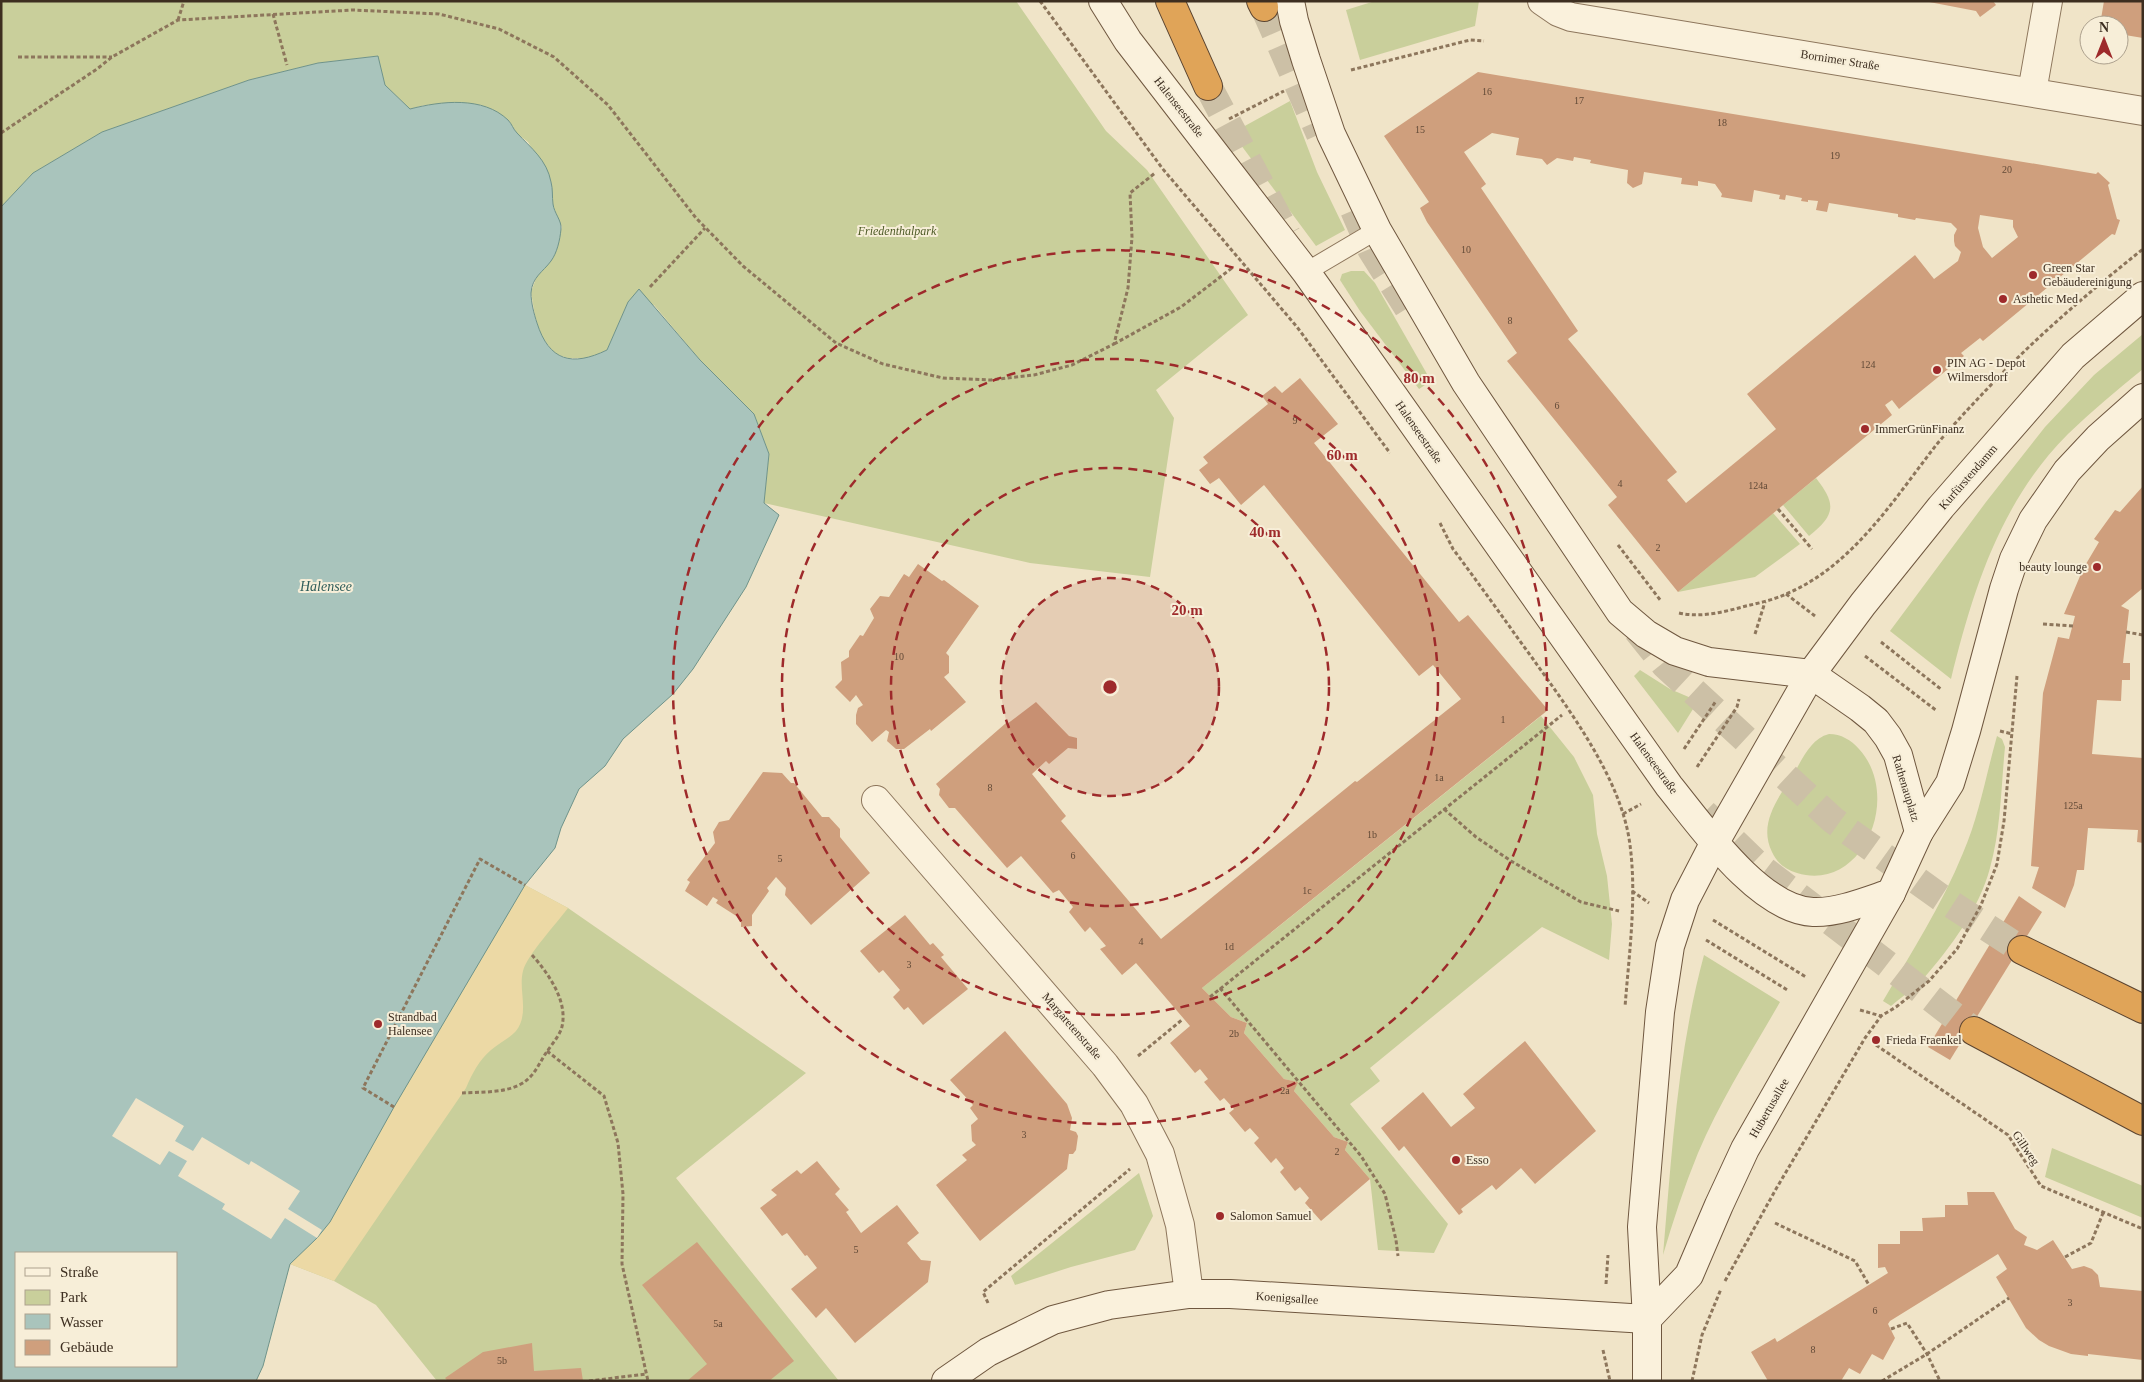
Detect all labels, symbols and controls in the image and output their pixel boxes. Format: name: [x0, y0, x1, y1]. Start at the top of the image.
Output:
north arrow: [2079, 15, 2129, 65]
text: N: [2099, 20, 2109, 35]
street label: Bornimer Straße: [1800, 47, 1880, 73]
street label: Halenseestraße: [1151, 74, 1207, 140]
house number: 16: [1482, 86, 1492, 97]
house number: 17: [1574, 95, 1584, 106]
house number: 18: [1717, 117, 1727, 128]
house number: 15: [1415, 124, 1425, 135]
house number: 19: [1830, 150, 1840, 161]
house number: 20: [2002, 164, 2012, 175]
park label: Friedenthalpark: [857, 224, 937, 238]
house number: 10: [1461, 244, 1471, 255]
place label: Green Star Gebäudereinigung: [2043, 261, 2132, 289]
marker: Green Star Gebäudereinigung: [2027, 269, 2039, 281]
place label: Asthetic Med: [2013, 292, 2078, 306]
marker: Asthetic Med: [1997, 293, 2009, 305]
house number: 8: [1508, 315, 1513, 326]
place label: PIN AG - Depot Wilmersdorf: [1947, 356, 2026, 384]
house number: 124: [1861, 359, 1876, 370]
marker: PIN AG - Depot Wilmersdorf: [1931, 364, 1943, 376]
text: 80 m: [1403, 370, 1435, 386]
street label: Halenseestraße: [1392, 398, 1446, 466]
house number: 6: [1555, 400, 1560, 411]
house number: 9: [1293, 415, 1298, 426]
place label: ImmerGrünFinanz: [1875, 422, 1964, 436]
marker: ImmerGrünFinanz: [1859, 423, 1871, 435]
street label: Kurfürstendamm: [1936, 441, 2001, 513]
text: 60 m: [1326, 447, 1358, 463]
house number: 4: [1618, 478, 1623, 489]
house number: 124a: [1748, 480, 1768, 491]
text: 40 m: [1249, 524, 1281, 540]
house number: 2: [1656, 542, 1661, 553]
place label: beauty lounge: [2019, 560, 2087, 574]
marker: beauty lounge: [2091, 561, 2103, 573]
water label: Halensee: [299, 579, 352, 594]
text: 20 m: [1171, 602, 1203, 618]
house number: 10: [894, 651, 904, 662]
centre of rings: [1101, 678, 1119, 696]
house number: 1: [1501, 714, 1506, 725]
street label: Halenseestraße: [1627, 730, 1681, 796]
street label: Rathenauplatz: [1889, 753, 1923, 823]
house number: 1a: [1434, 772, 1444, 783]
house number: 8: [988, 782, 993, 793]
house number: 125a: [2063, 800, 2083, 811]
house number: 1b: [1367, 829, 1377, 840]
house number: 6: [1071, 850, 1076, 861]
house number: 5: [778, 853, 783, 864]
house number: 1c: [1302, 885, 1312, 896]
house number: 4: [1139, 936, 1144, 947]
house number: 1d: [1224, 941, 1234, 952]
house number: 3: [907, 959, 912, 970]
street label: Margaretenstraße: [1039, 990, 1105, 1062]
place label: Strandbad Halensee: [388, 1010, 437, 1038]
marker: Strandbad Halensee: [372, 1018, 384, 1030]
house number: 2b: [1229, 1028, 1239, 1039]
place label: Frieda Fraenkel: [1886, 1033, 1962, 1047]
marker: Frieda Fraenkel: [1870, 1034, 1882, 1046]
street label: Hubertusallee: [1746, 1076, 1792, 1140]
house number: 2a: [1280, 1085, 1290, 1096]
street label: Gillweg: [2009, 1128, 2043, 1168]
house number: 3: [1022, 1129, 1027, 1140]
house number: 2: [1335, 1146, 1340, 1157]
place label: Esso: [1466, 1153, 1489, 1167]
marker: Esso: [1450, 1154, 1462, 1166]
place label: Salomon Samuel: [1230, 1209, 1312, 1223]
marker: Salomon Samuel: [1214, 1210, 1226, 1222]
house number: 5: [854, 1244, 859, 1255]
legend: [15, 1252, 178, 1367]
text: Straße: [60, 1264, 99, 1280]
text: Park: [60, 1289, 88, 1305]
street label: Koenigsallee: [1255, 1289, 1319, 1307]
house number: 3: [2068, 1297, 2073, 1308]
house number: 6: [1873, 1305, 1878, 1316]
text: Wasser: [60, 1314, 103, 1330]
house number: 5a: [713, 1318, 723, 1329]
text: Gebäude: [60, 1339, 114, 1355]
house number: 8: [1811, 1344, 1816, 1355]
house number: 5b: [497, 1355, 507, 1366]

